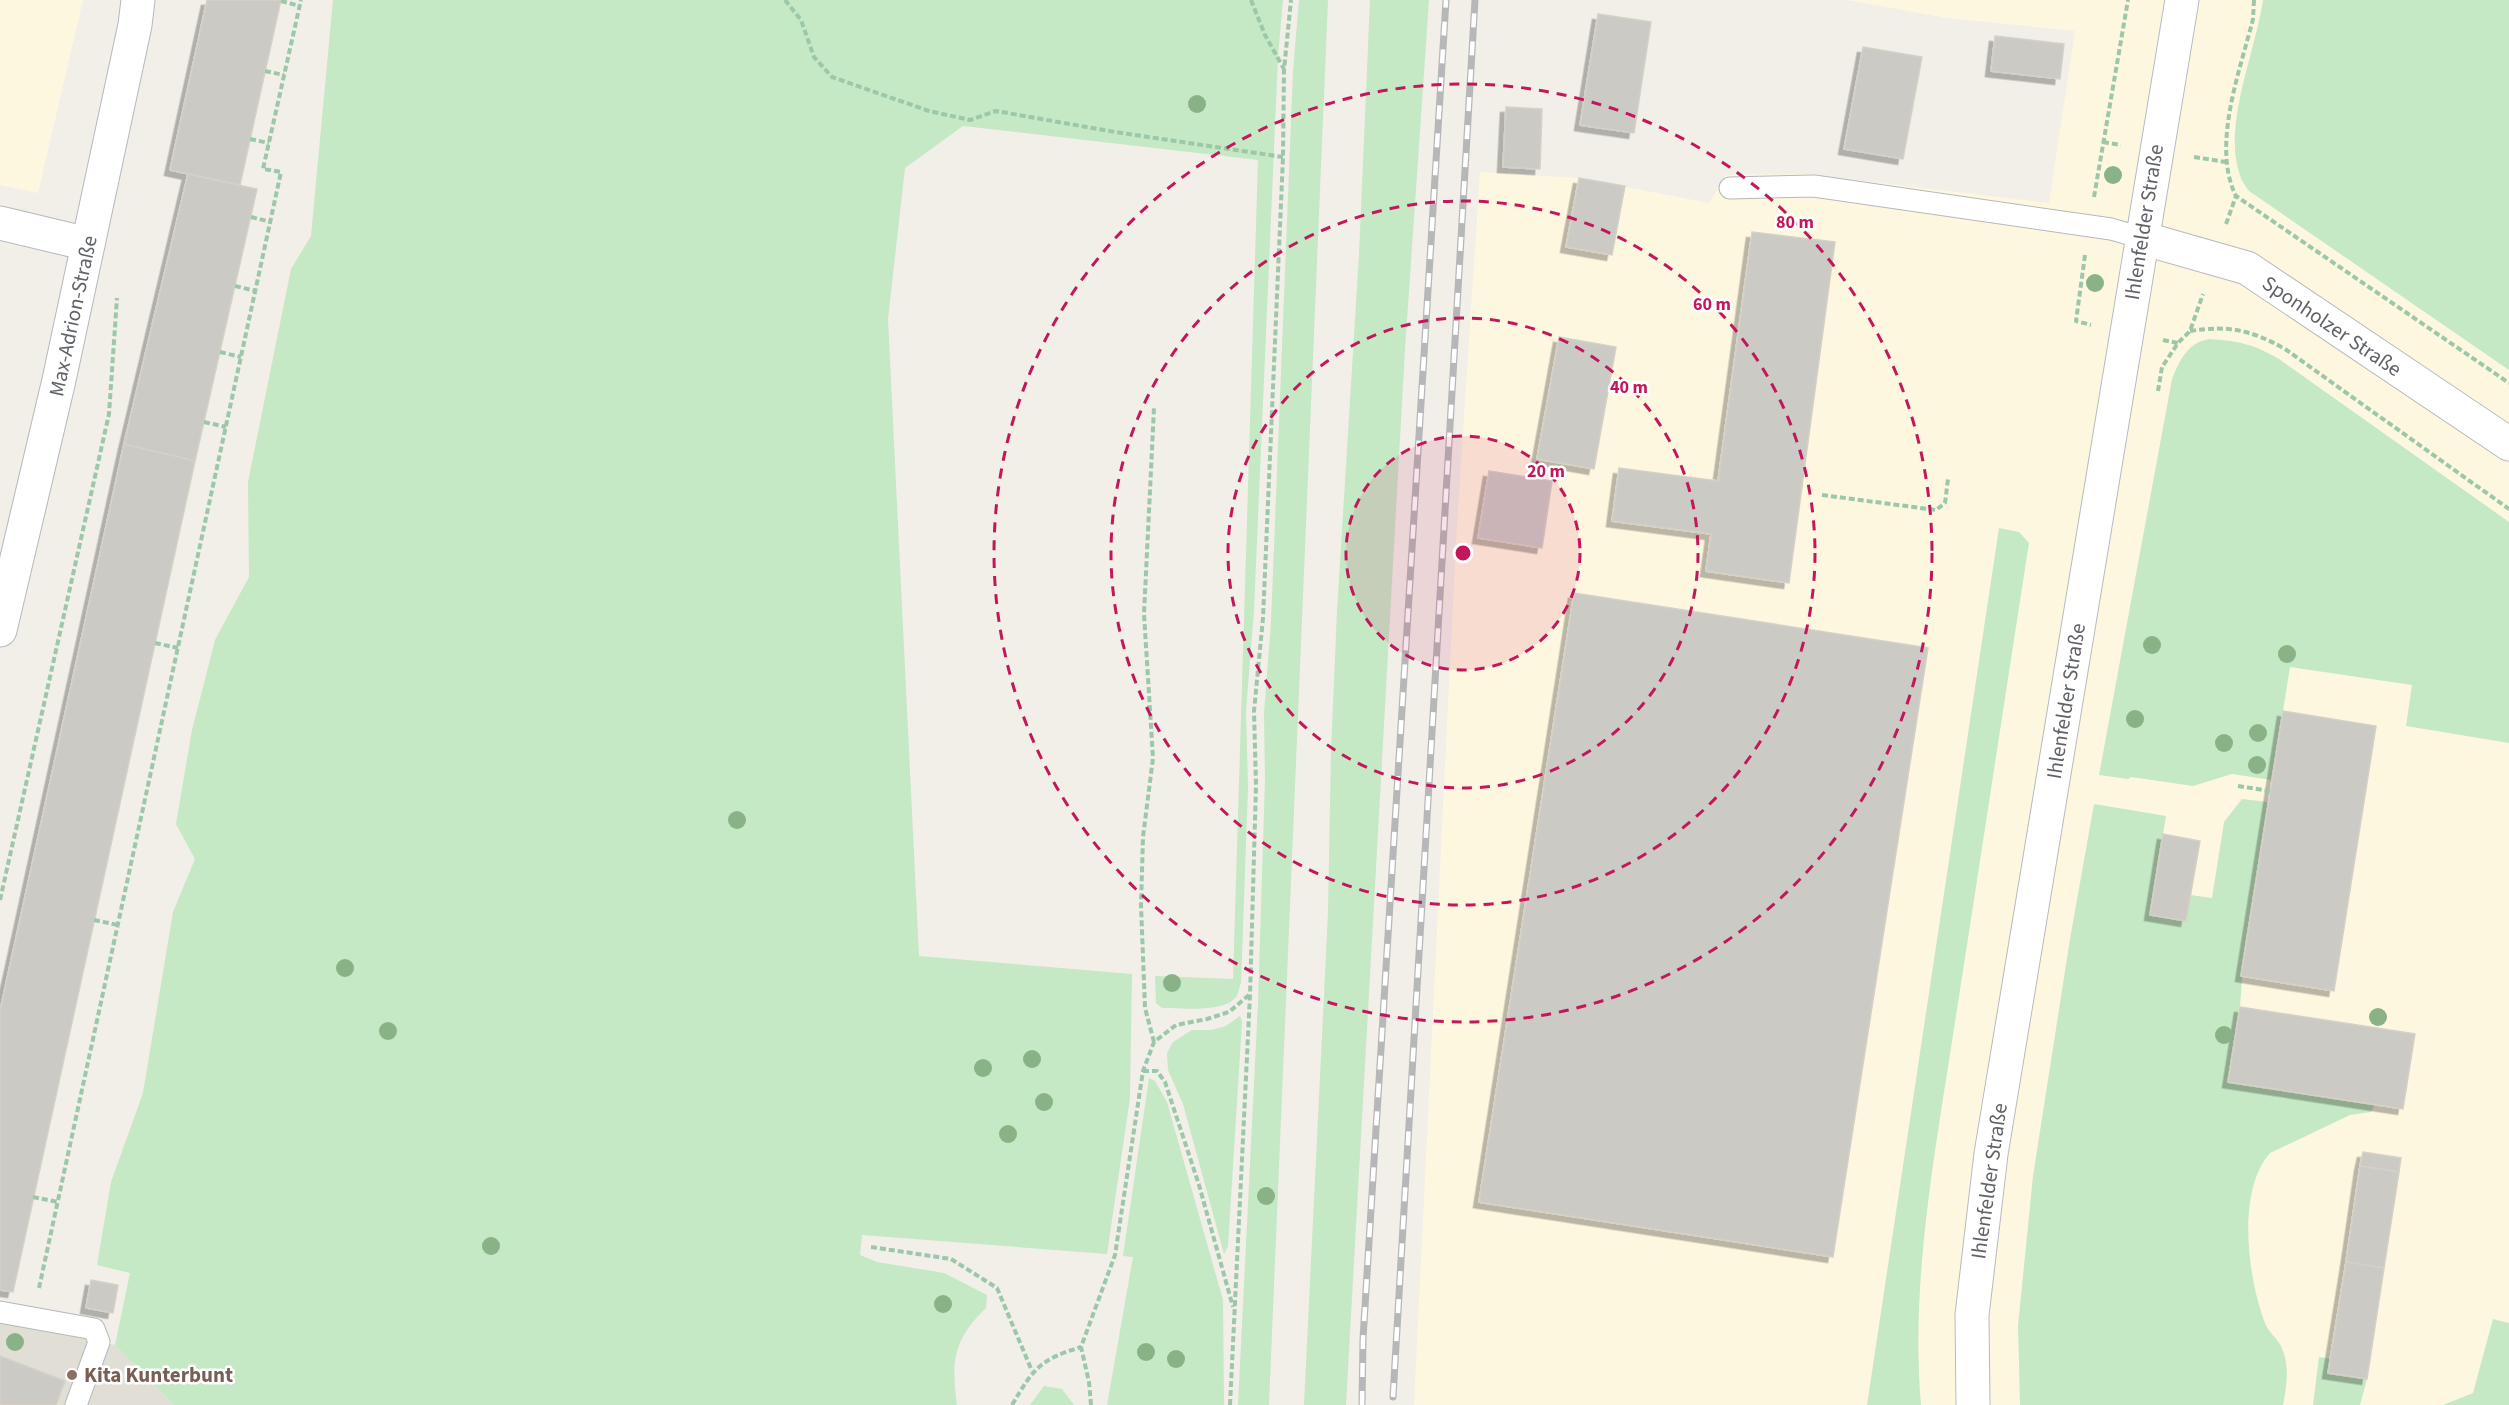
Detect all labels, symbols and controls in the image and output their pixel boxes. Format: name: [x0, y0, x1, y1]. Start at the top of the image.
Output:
street label: Ihlenfelder Straße: [2117, 142, 2171, 302]
text: 80 m: [1776, 210, 1814, 235]
street label: Max-Adrion-Straße: [41, 233, 105, 399]
street label: Sponholzer Straße: [2256, 268, 2408, 384]
text: 60 m: [1693, 292, 1731, 317]
text: 40 m: [1610, 375, 1648, 400]
text: 20 m: [1527, 459, 1565, 484]
centre of rings: [1453, 543, 1473, 563]
street label: Ihlenfelder Straße: [2039, 621, 2093, 781]
street label: Ihlenfelder Straße: [1963, 1101, 2015, 1261]
place label: Kita Kunterbunt: [84, 1360, 233, 1390]
marker: Kita Kunterbunt: [65, 1368, 79, 1382]

